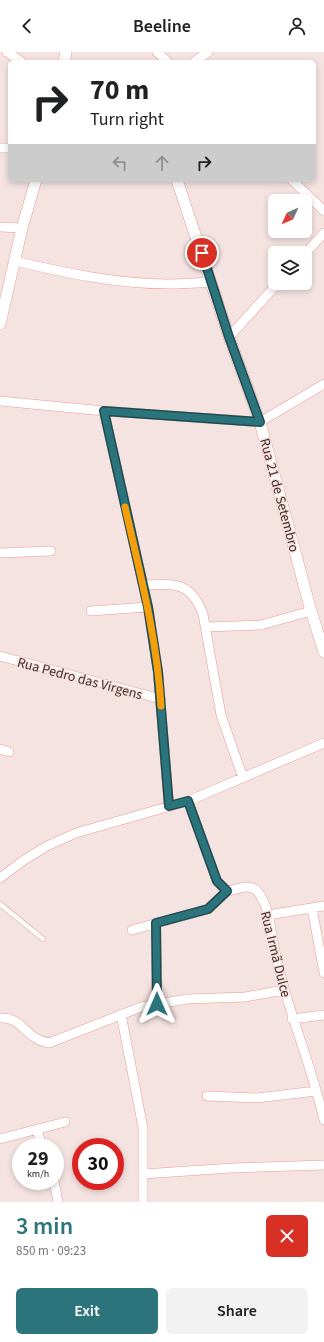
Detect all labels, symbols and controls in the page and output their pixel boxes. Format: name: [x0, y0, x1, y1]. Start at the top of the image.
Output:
text: Beeline: [133, 14, 191, 39]
icon: back: [16, 15, 38, 37]
icon: person: [286, 15, 308, 37]
text: 70 m: [90, 70, 149, 110]
icon: right: [24, 76, 76, 128]
text: Turn right: [90, 107, 164, 132]
icon: left: [109, 152, 131, 174]
icon: ahead: [151, 152, 173, 174]
icon: right: [193, 152, 215, 174]
north arrow: [268, 194, 312, 238]
map controls: [268, 194, 312, 290]
pin: [185, 236, 219, 270]
icon: arrive: [191, 242, 213, 264]
button: layers: [268, 246, 312, 290]
street label: Rua 21 de Setembro: [254, 436, 304, 554]
street label: Rua Pedro das Virgens: [15, 653, 145, 705]
street label: Rua Irmã Dulce: [255, 909, 295, 1000]
position arrow: [136, 983, 178, 1025]
speed limit sign: 30: [72, 1138, 124, 1190]
text: 29: [27, 1145, 49, 1173]
text: km/h: [27, 1167, 49, 1181]
text: 3 min: [16, 1209, 73, 1244]
button: close: [266, 1215, 308, 1257]
text: 850 m · 09:23: [16, 1242, 86, 1260]
button: Exit: [16, 1288, 158, 1334]
button: Share: [166, 1288, 308, 1334]

